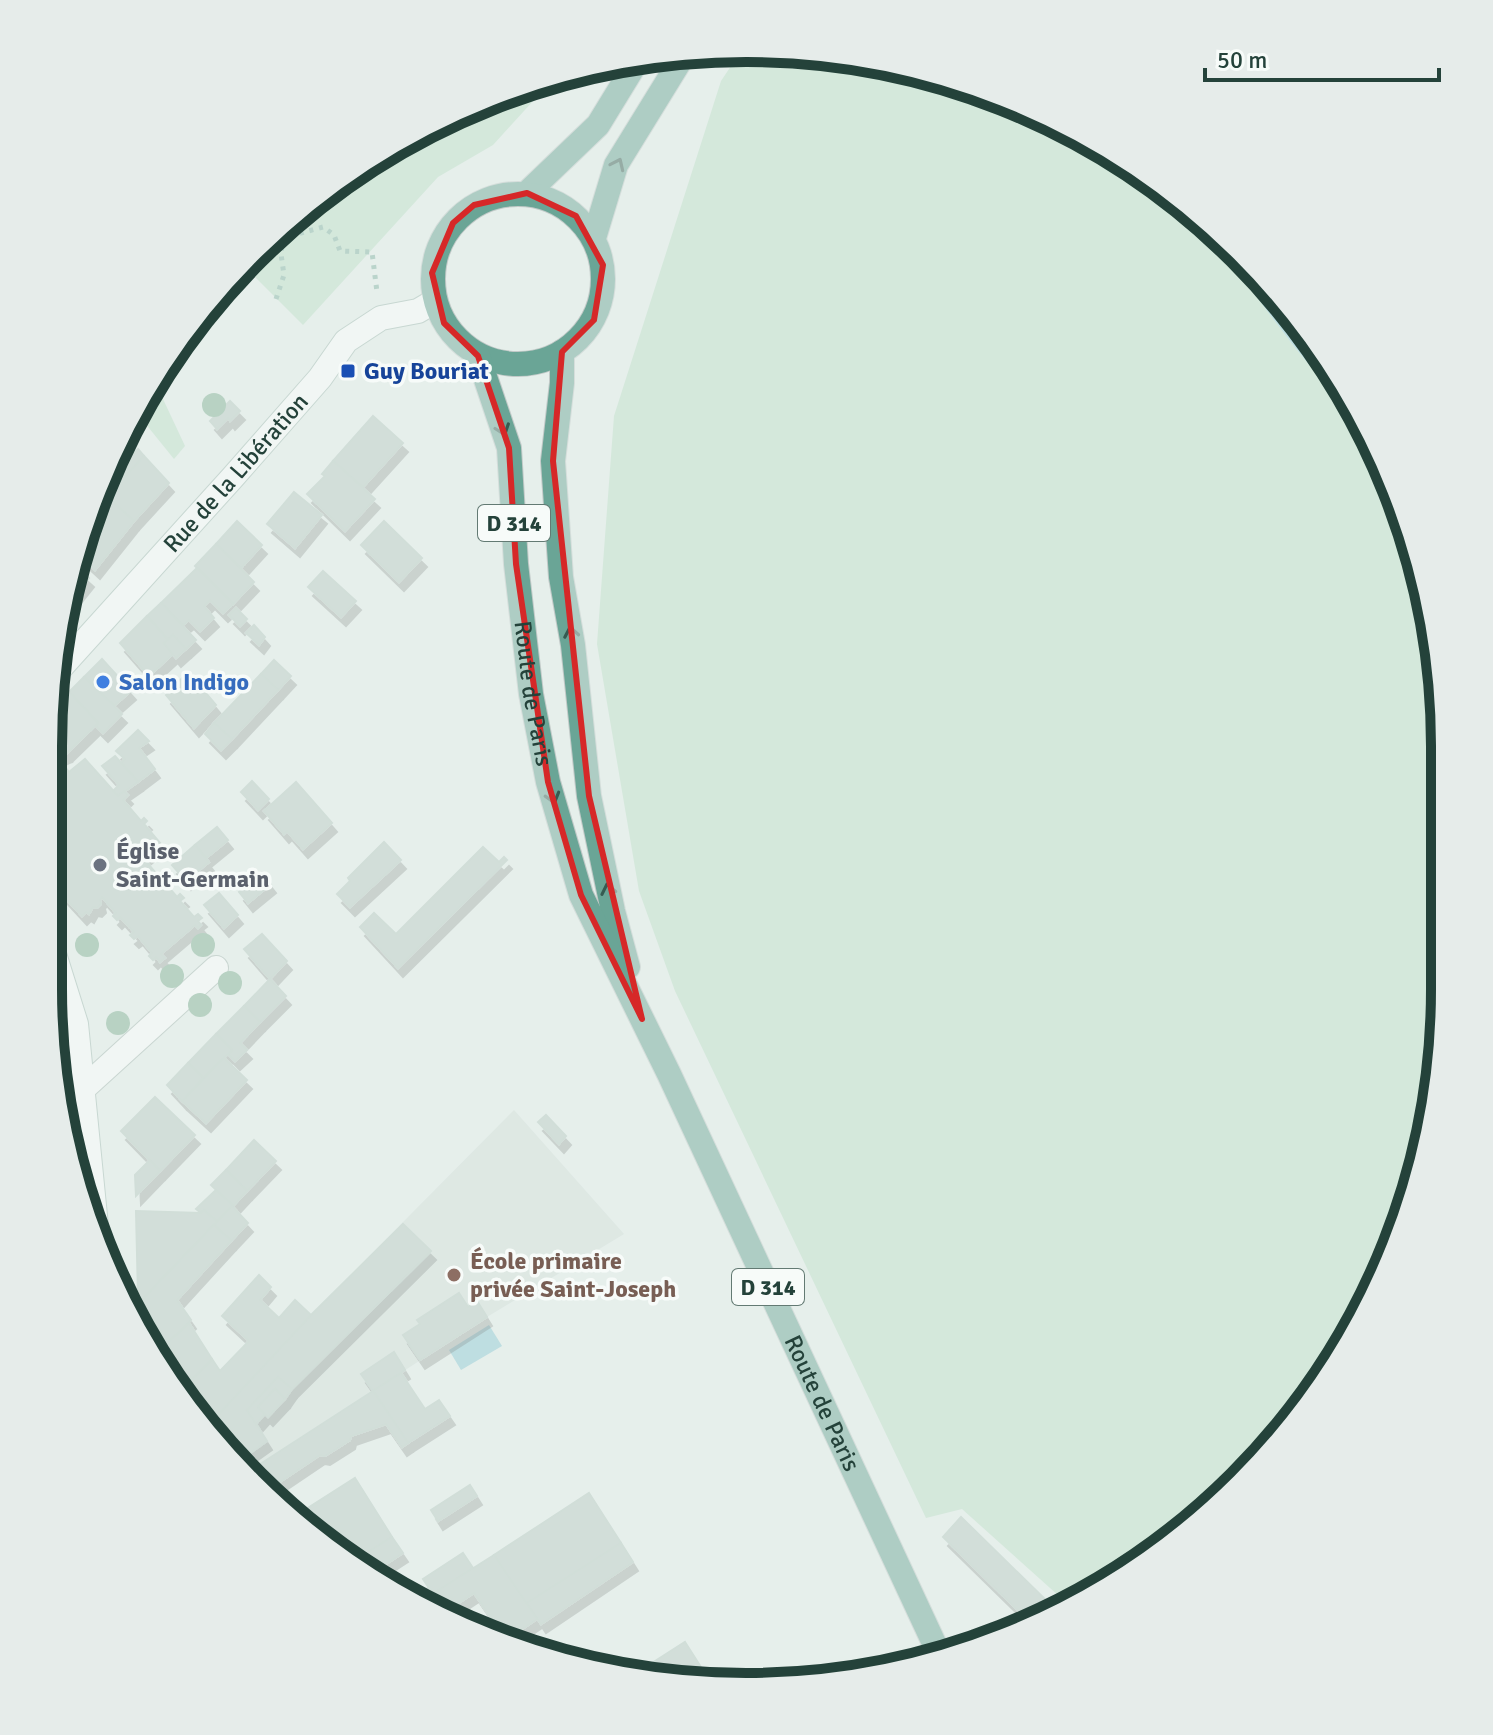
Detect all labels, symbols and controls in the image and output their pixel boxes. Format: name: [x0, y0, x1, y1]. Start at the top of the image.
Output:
scale bar: [1205, 32, 1439, 82]
text: 50 m: [1217, 45, 1267, 75]
one-way arrow: [608, 158, 624, 172]
place label: Guy Bouriat: [364, 356, 489, 386]
marker: Guy Bouriat: [339, 362, 357, 380]
street label: Rue de la Libération: [157, 387, 315, 559]
one-way arrow: [494, 422, 510, 436]
road number: D 314: [478, 505, 550, 541]
street label: Route de Paris: [508, 619, 560, 769]
one-way arrow: [563, 625, 580, 639]
place label: Salon Indigo: [119, 667, 249, 697]
marker: Salon Indigo: [94, 673, 112, 691]
one-way arrow: [544, 791, 560, 805]
place label: Église Saint-Germain: [116, 836, 269, 894]
marker: Église Saint-Germain: [91, 856, 109, 874]
one-way arrow: [600, 883, 617, 896]
place label: École primaire privée Saint-Joseph: [470, 1246, 676, 1304]
marker: École primaire privée Saint-Joseph: [445, 1266, 463, 1284]
road number: D 314: [732, 1269, 804, 1305]
street label: Route de Paris: [778, 1330, 867, 1476]

